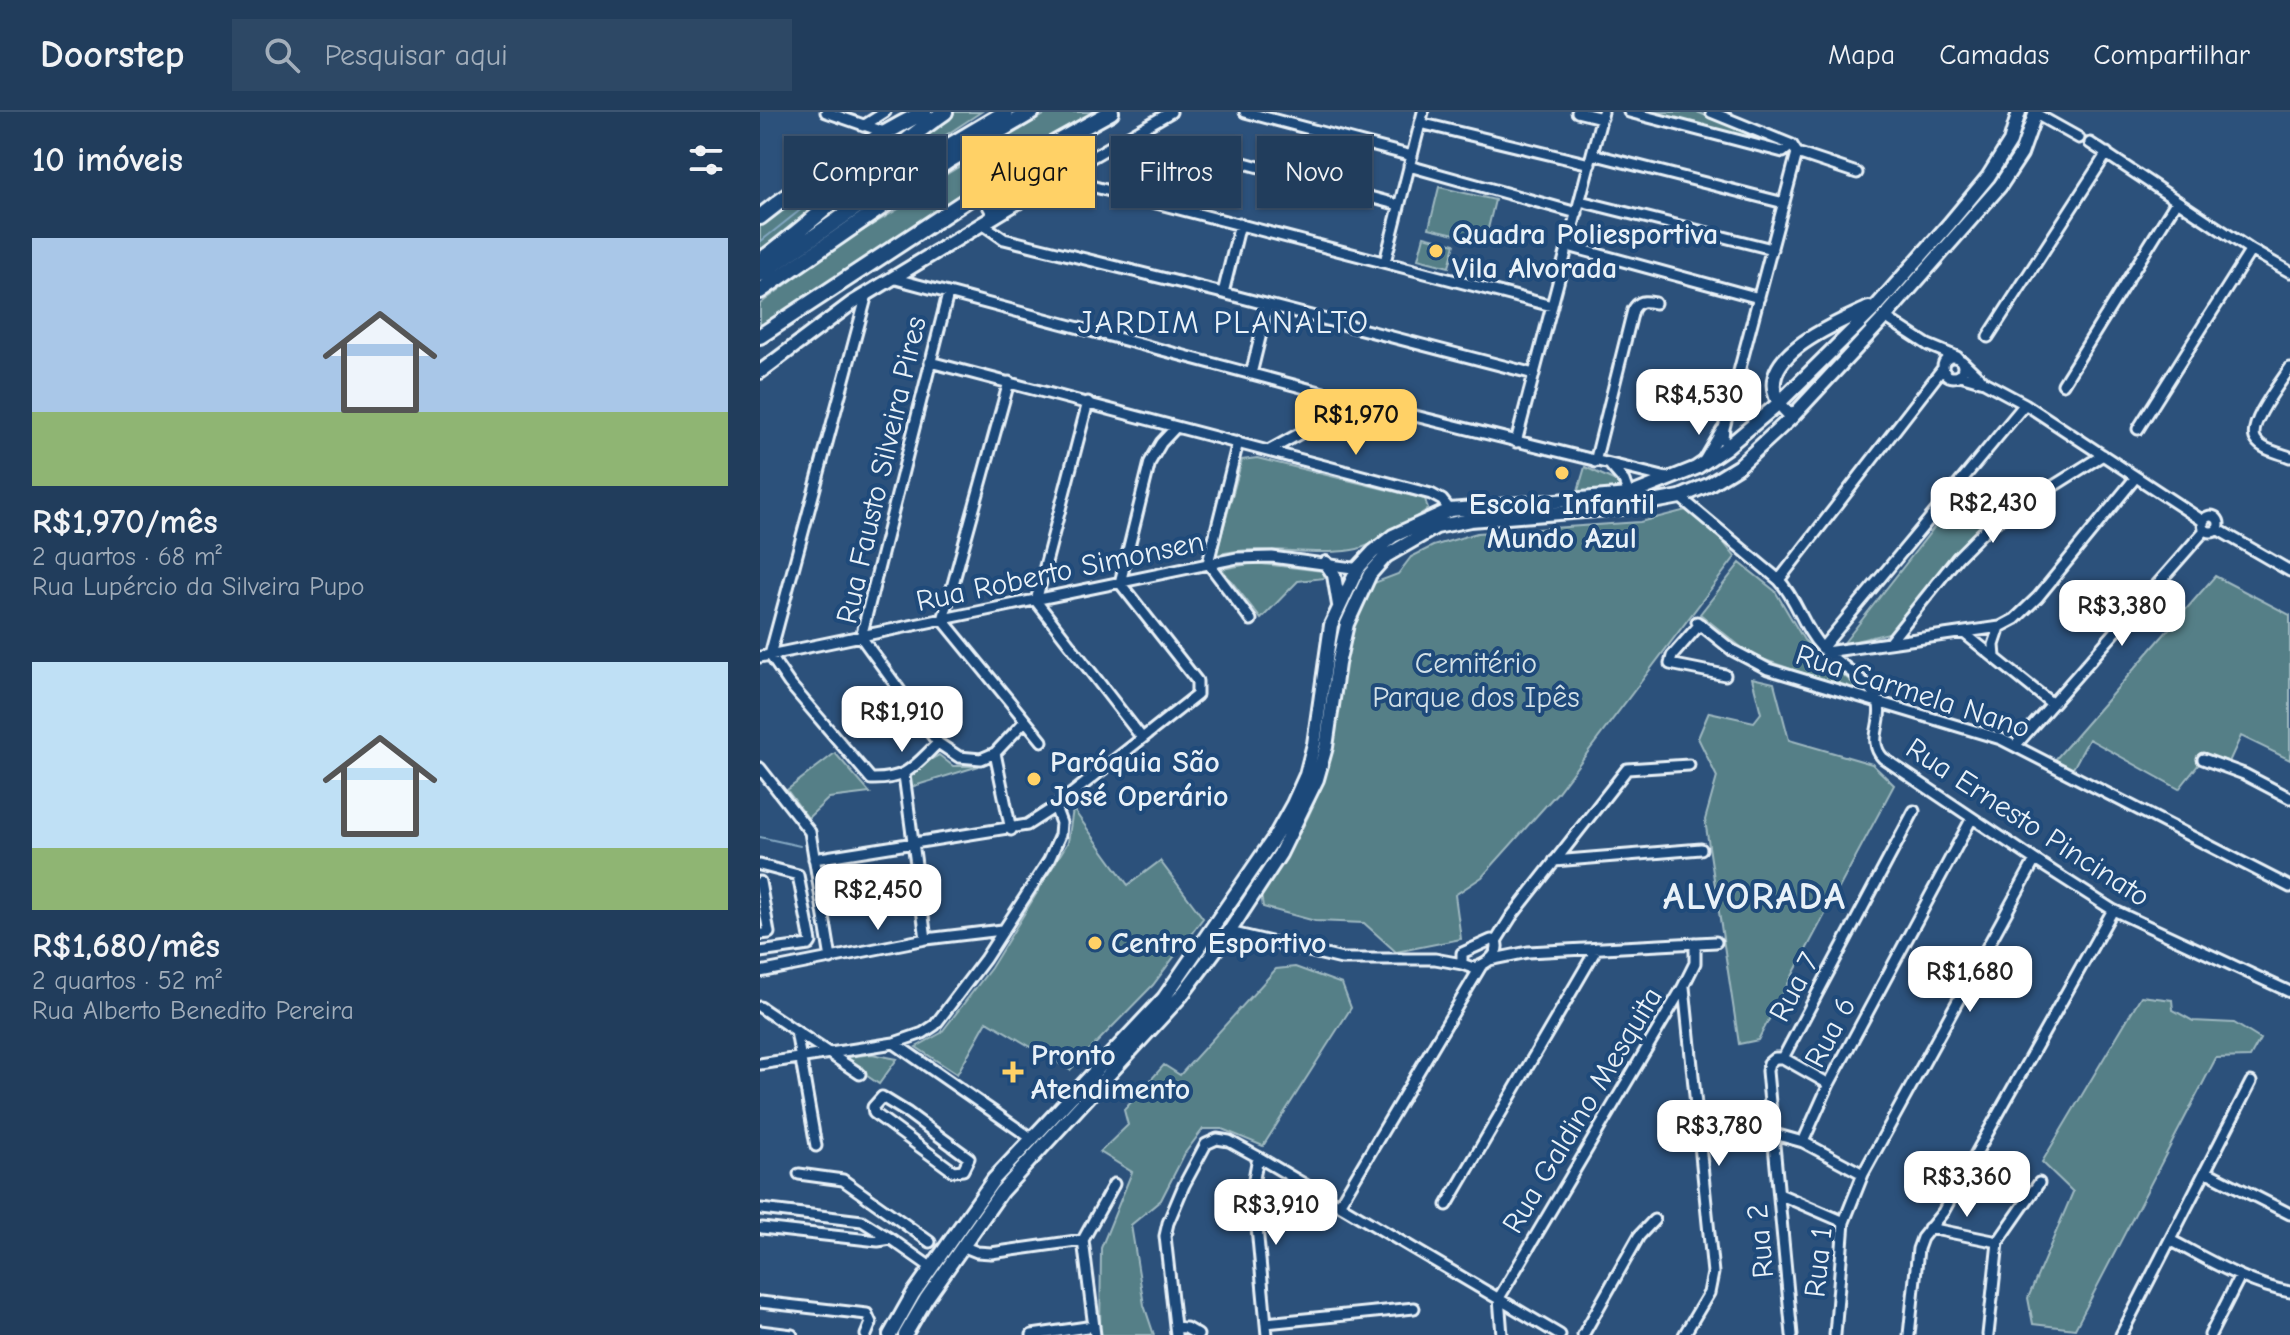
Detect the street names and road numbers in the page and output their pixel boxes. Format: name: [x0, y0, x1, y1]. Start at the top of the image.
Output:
street label: Rua Fausto Silveira Pires: [829, 313, 934, 627]
street label: Rua Roberto Simonsen: [913, 524, 1207, 619]
street label: Rua Carmela Nano: [1791, 637, 2034, 746]
street label: Rua Ernesto Pincinato: [1899, 731, 2156, 914]
street label: Rua 7: [1762, 947, 1827, 1028]
street label: Rua Galdino Mesquita: [1495, 981, 1670, 1240]
street label: Rua 6: [1797, 991, 1863, 1074]
street label: Rua 2: [1740, 1202, 1781, 1280]
street label: Rua 1: [1797, 1225, 1840, 1299]

